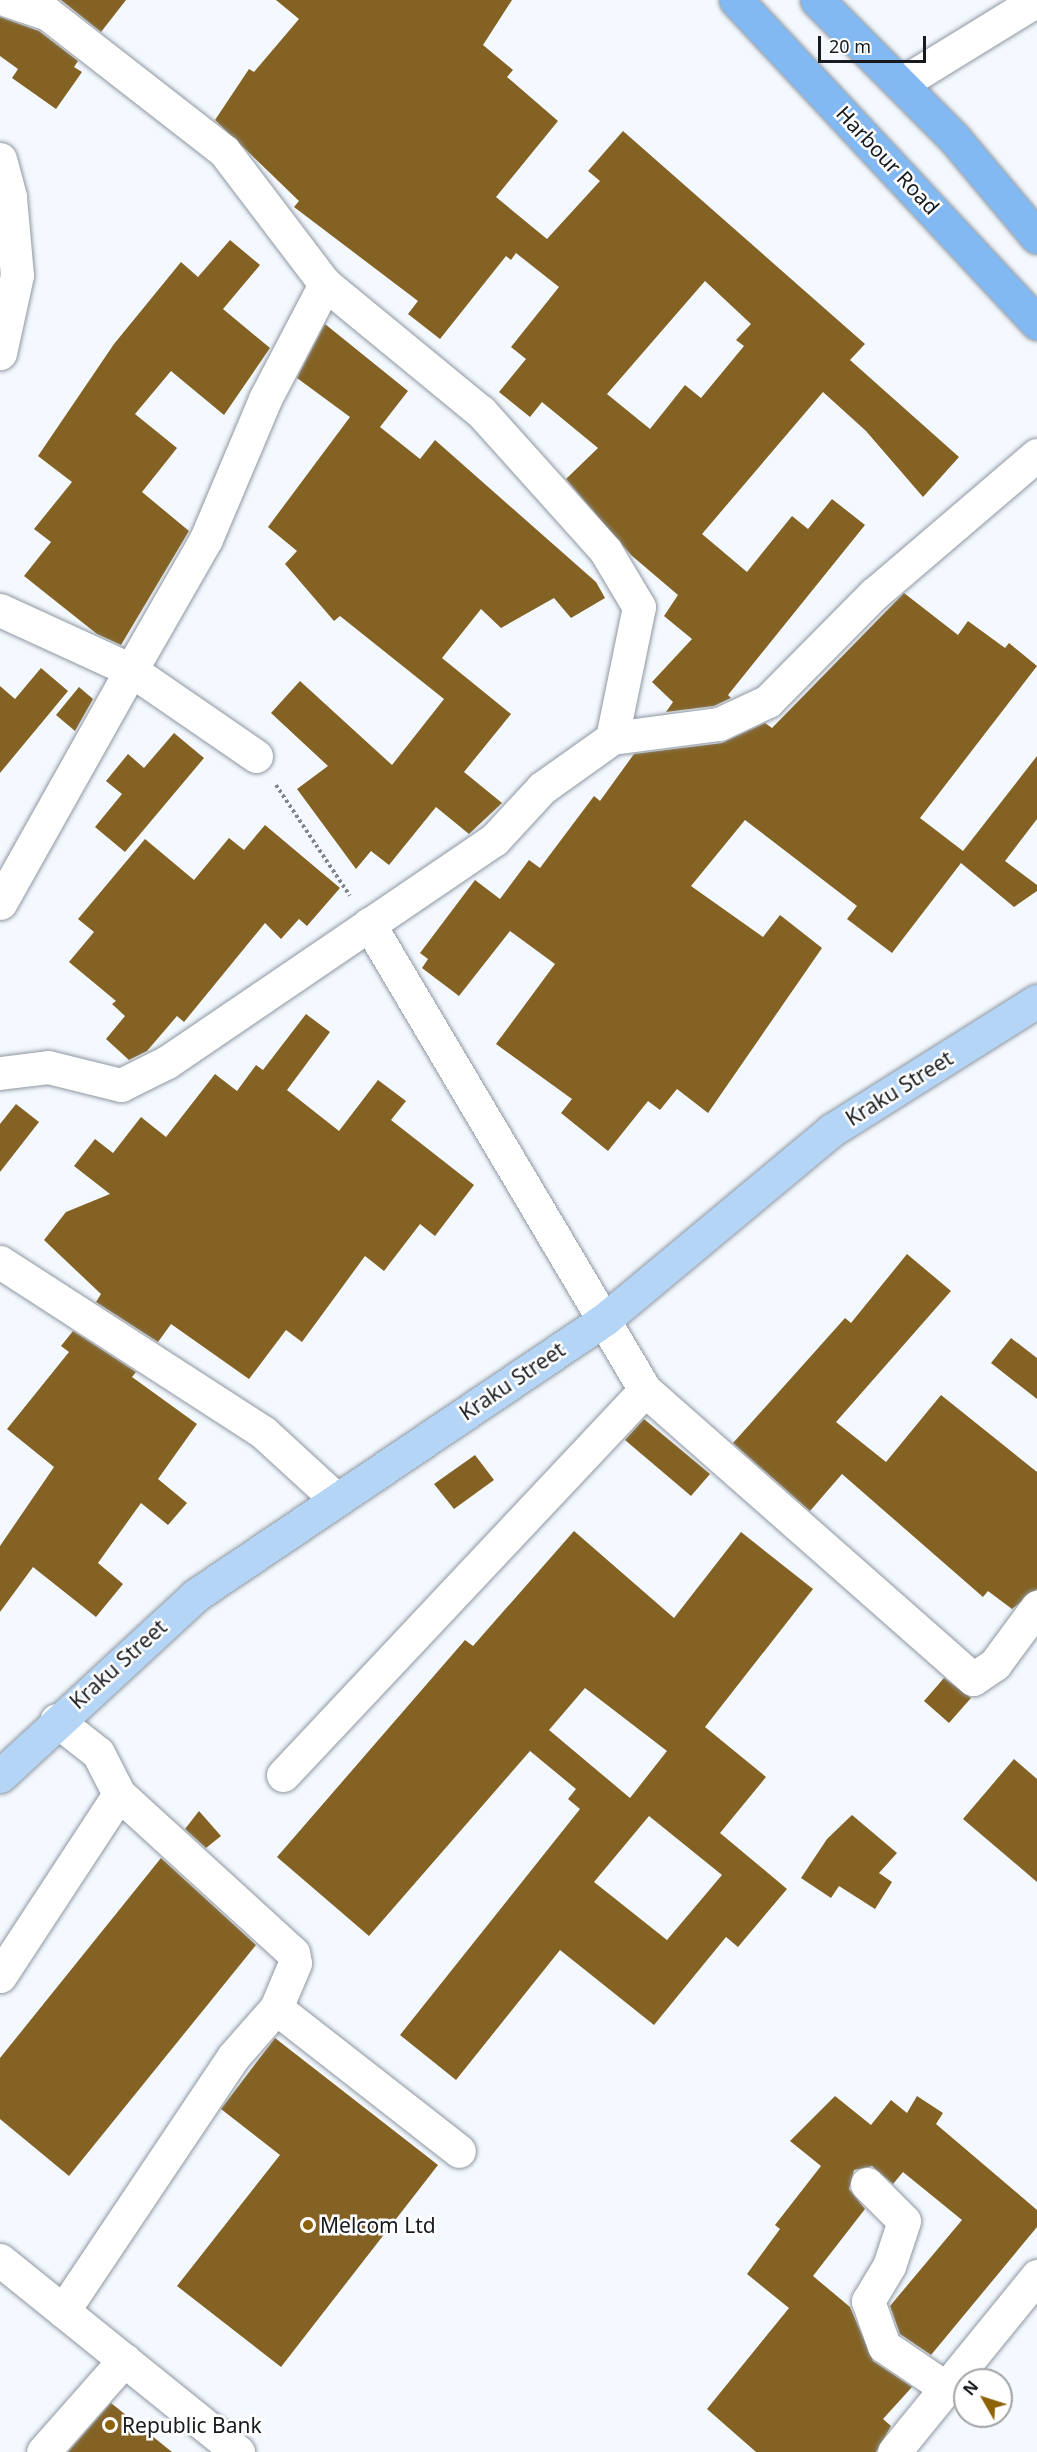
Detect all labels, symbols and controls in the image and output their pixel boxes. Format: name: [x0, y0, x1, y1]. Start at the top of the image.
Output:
scale bar: [821, 24, 929, 62]
text: 20 m: [829, 34, 871, 58]
street label: Harbour Road: [831, 101, 945, 219]
street label: Kraku Street: [841, 1045, 957, 1131]
street label: Kraku Street: [455, 1337, 569, 1425]
street label: Kraku Street: [64, 1614, 172, 1714]
place label: Melcom Ltd: [320, 2212, 436, 2238]
marker: Melcom Ltd: [301, 2218, 315, 2232]
north arrow: [953, 2368, 1013, 2428]
text: N: [958, 2376, 983, 2400]
place label: Republic Bank: [122, 2412, 262, 2438]
marker: Republic Bank: [103, 2418, 117, 2432]

